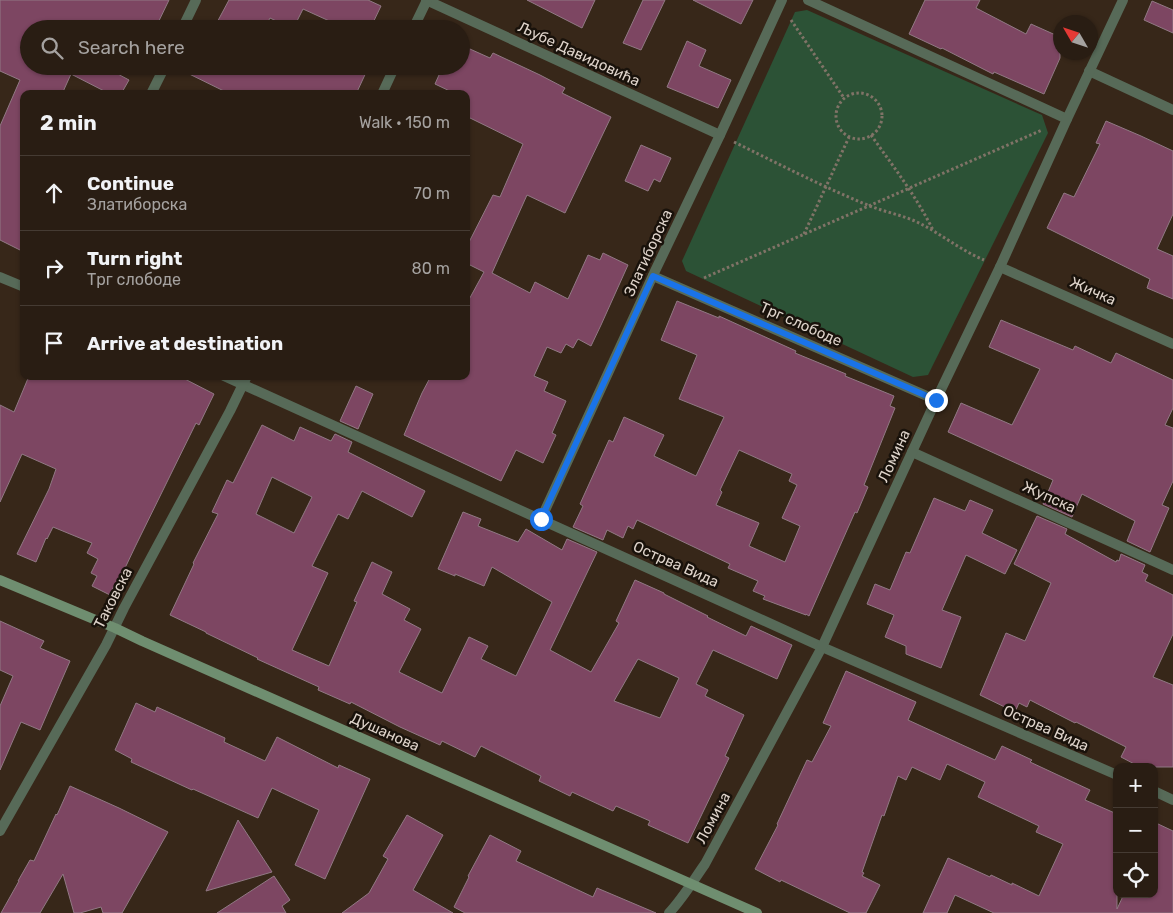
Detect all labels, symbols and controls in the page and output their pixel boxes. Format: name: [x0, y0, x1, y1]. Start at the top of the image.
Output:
north arrow: [1053, 15, 1098, 60]
street label: Љубе Давидовића: [515, 18, 643, 90]
search box: [20, 20, 470, 75]
icon: search: [38, 34, 66, 62]
text: Search here: [78, 36, 185, 59]
text: 2 min: [40, 110, 97, 135]
text: Walk · 150 m: [359, 113, 450, 132]
text: Continue: [87, 172, 174, 195]
icon: ahead: [40, 179, 68, 207]
text: 70 m: [413, 184, 450, 203]
text: Златиборска: [87, 195, 187, 214]
street label: Златиборска: [620, 207, 676, 299]
text: Turn right: [87, 247, 182, 270]
icon: right: [40, 254, 68, 282]
text: 80 m: [412, 259, 450, 278]
text: Трг слободе: [87, 270, 181, 289]
street label: Жичка: [1067, 273, 1119, 309]
street label: Трг слободе: [757, 298, 845, 350]
icon: arrive: [40, 329, 68, 357]
text: Arrive at destination: [87, 332, 283, 355]
route end: [925, 389, 948, 412]
street label: Ломина: [874, 427, 914, 485]
street label: Жупска: [1019, 477, 1079, 517]
route start: [530, 508, 553, 531]
street label: Острва Вида: [630, 537, 722, 591]
street label: Таковска: [90, 564, 136, 632]
street label: Острва Вида: [1000, 701, 1092, 755]
street label: Душанова: [348, 709, 422, 755]
map controls: [1113, 763, 1158, 898]
button: +: [1113, 763, 1158, 808]
street label: Ломина: [692, 789, 734, 847]
button: −: [1113, 808, 1158, 853]
button: locate: [1113, 853, 1158, 898]

